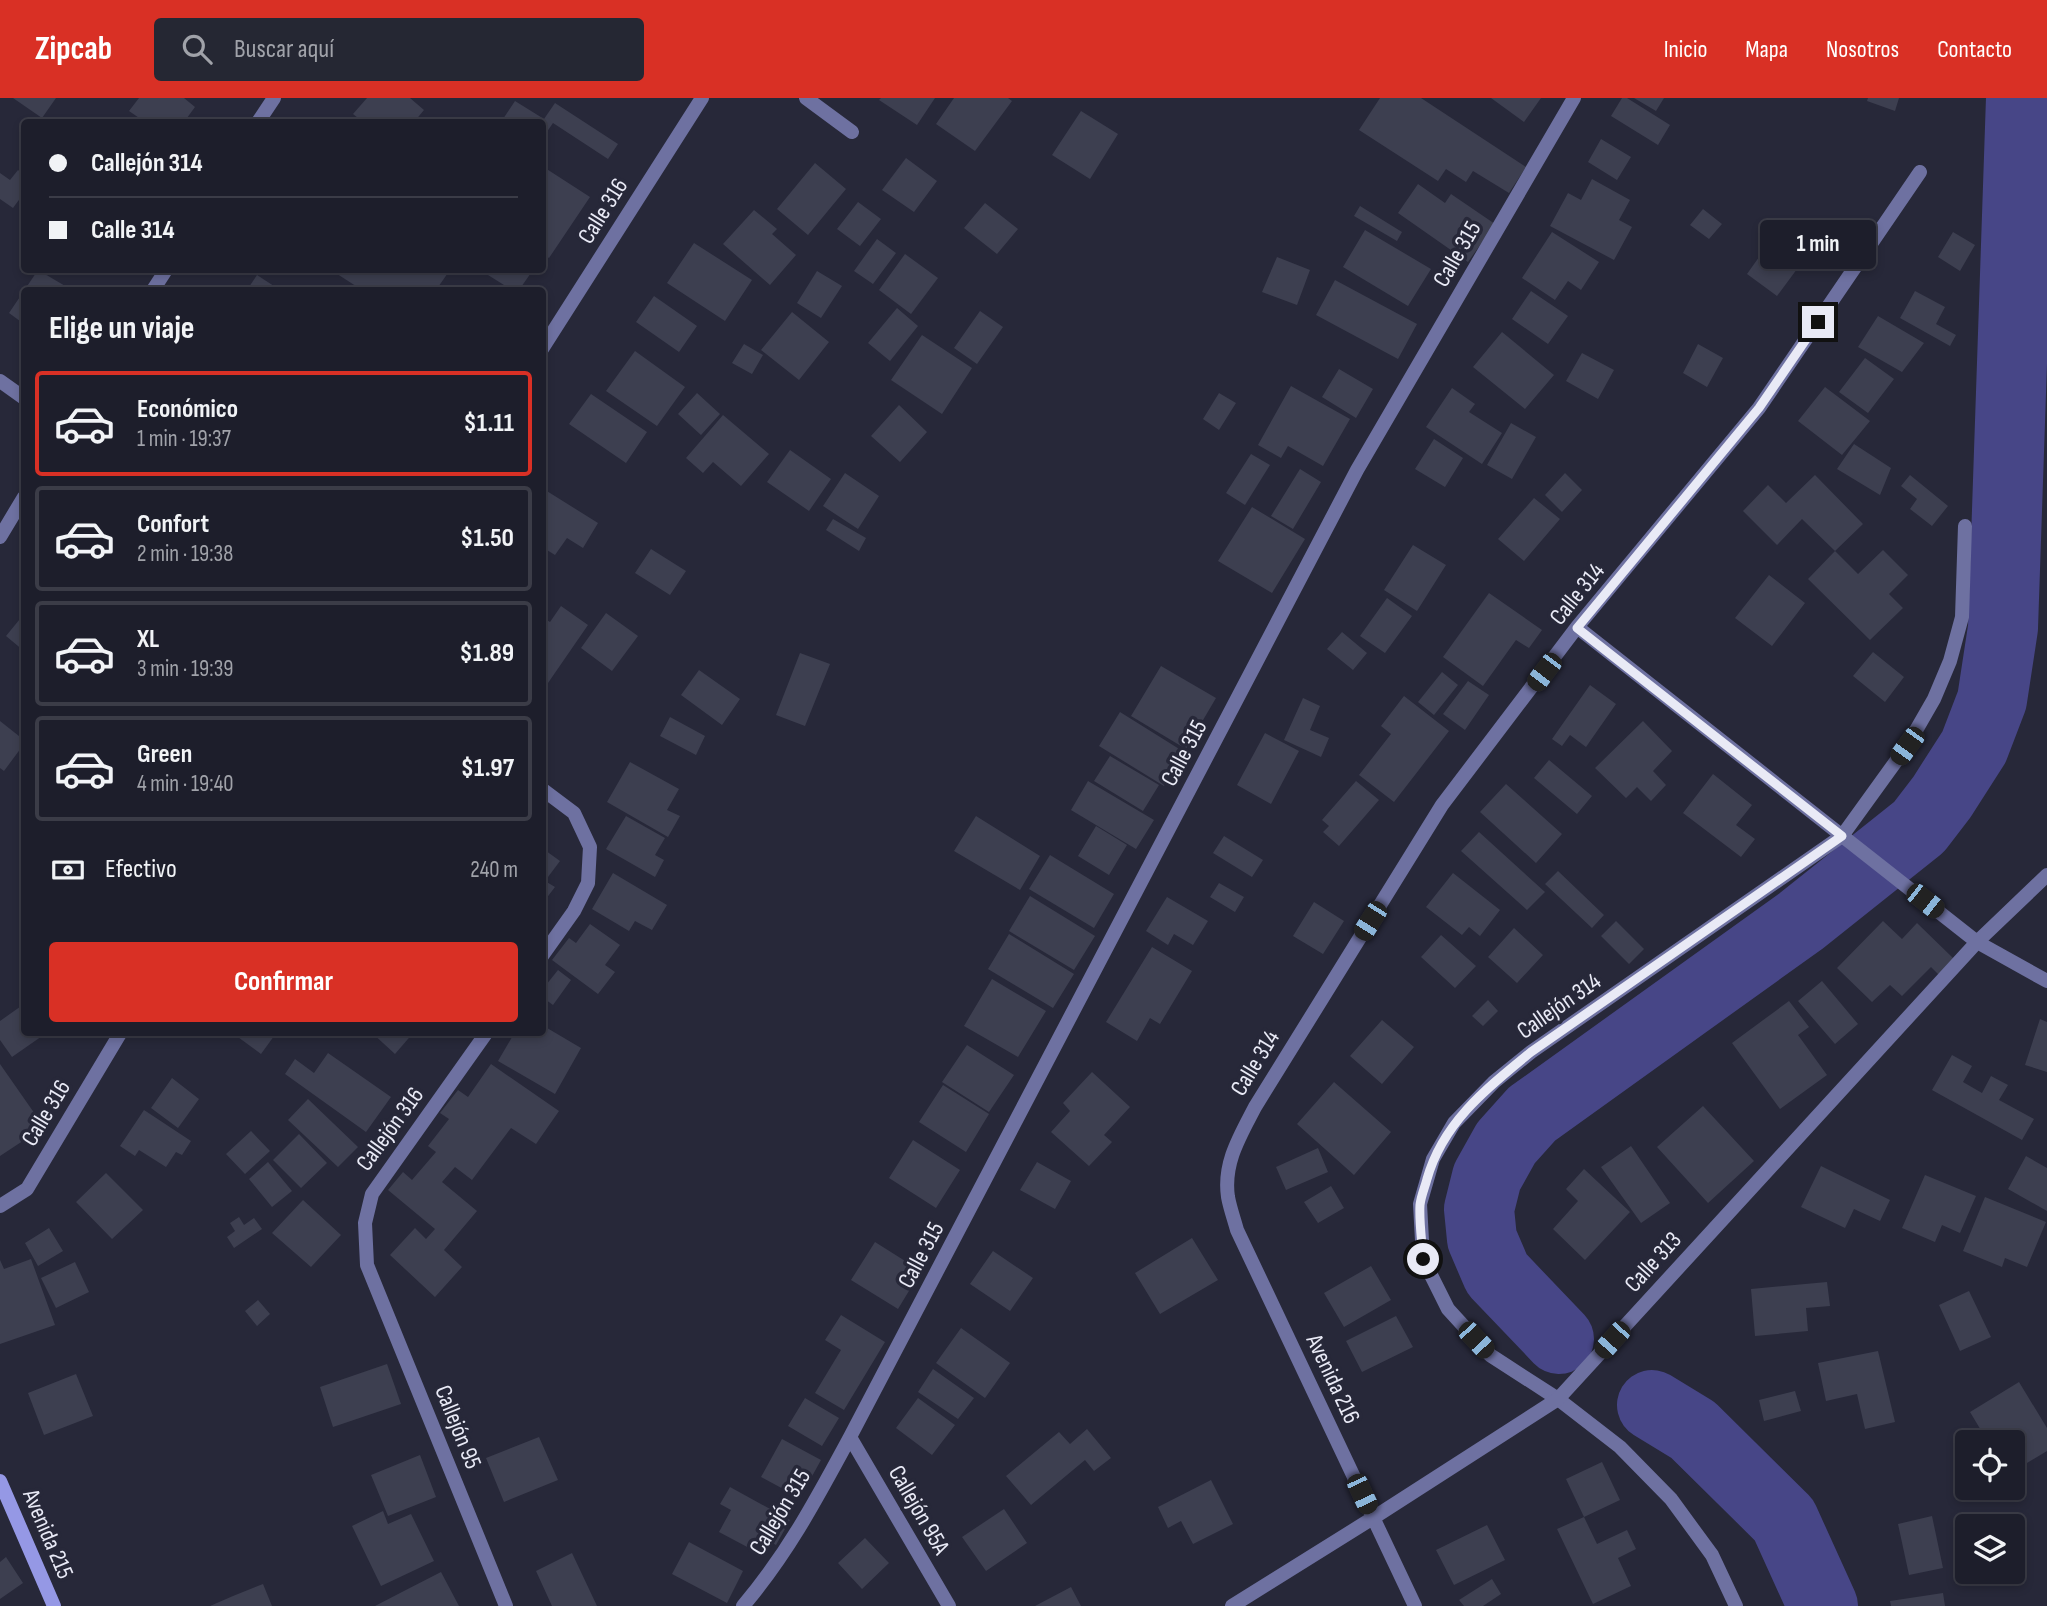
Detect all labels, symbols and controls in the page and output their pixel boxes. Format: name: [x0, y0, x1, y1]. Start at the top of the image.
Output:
search box: [154, 18, 644, 81]
text: Zipcab: [35, 29, 112, 69]
icon: search: [178, 30, 216, 68]
text: Buscar aquí: [234, 34, 334, 65]
text: Inicio: [1664, 35, 1707, 64]
text: Mapa: [1745, 35, 1788, 64]
text: Nosotros: [1826, 35, 1899, 64]
text: Contacto: [1937, 35, 2012, 64]
text: Callejón 314: [91, 148, 203, 179]
street label: Calle 316: [572, 173, 634, 249]
text: Calle 314: [91, 215, 175, 246]
street label: Calle 315: [1427, 216, 1487, 292]
callout: 1 min: [1760, 220, 1876, 270]
text: 1 min: [1797, 230, 1839, 258]
route end: [1802, 306, 1834, 338]
text: Elige un viaje: [49, 309, 194, 348]
icon: car: [53, 392, 116, 455]
text: Económico: [137, 394, 238, 425]
text: $1.11: [463, 408, 514, 439]
text: 1 min · 19:37: [137, 425, 231, 453]
icon: car: [53, 507, 116, 570]
text: Confort: [137, 509, 209, 540]
text: $1.50: [460, 523, 514, 554]
text: 2 min · 19:38: [137, 540, 233, 568]
street label: Calle 314: [1543, 557, 1611, 631]
icon: car: [53, 622, 116, 685]
text: XL: [137, 624, 159, 655]
text: $1.89: [459, 638, 514, 669]
car: [1523, 649, 1566, 695]
text: 3 min · 19:39: [137, 655, 234, 683]
street label: Calle 315: [1155, 715, 1213, 791]
car: [1887, 723, 1928, 769]
icon: car: [53, 737, 116, 800]
text: Green: [137, 739, 192, 770]
text: $1.97: [461, 753, 514, 784]
text: 4 min · 19:40: [137, 770, 234, 798]
icon: cash: [49, 851, 87, 889]
text: Efectivo: [105, 854, 177, 885]
text: 240 m: [470, 856, 518, 884]
car: [1902, 880, 1949, 922]
car: [1350, 898, 1391, 944]
button: Confirmar: [49, 942, 518, 1022]
street label: Callejón 314: [1511, 967, 1607, 1045]
street label: Calle 314: [1224, 1025, 1286, 1101]
street label: Calle 316: [15, 1075, 77, 1151]
street label: Callejón 316: [350, 1081, 430, 1177]
street label: Calle 315: [892, 1217, 950, 1293]
street label: Calle 313: [1618, 1226, 1688, 1298]
route start: [1407, 1243, 1439, 1275]
car: [1454, 1317, 1499, 1363]
car: [1591, 1317, 1634, 1363]
street label: Avenida 216: [1299, 1329, 1366, 1428]
street label: Callejón 95: [428, 1381, 488, 1473]
map controls: [1955, 1430, 2025, 1584]
button: locate: [1955, 1430, 2025, 1500]
street label: Callejón 95A: [882, 1460, 956, 1560]
street label: Callejón 315: [743, 1464, 817, 1560]
car: [1344, 1471, 1381, 1517]
street label: Avenida 215: [16, 1484, 80, 1583]
button: layers: [1955, 1514, 2025, 1584]

